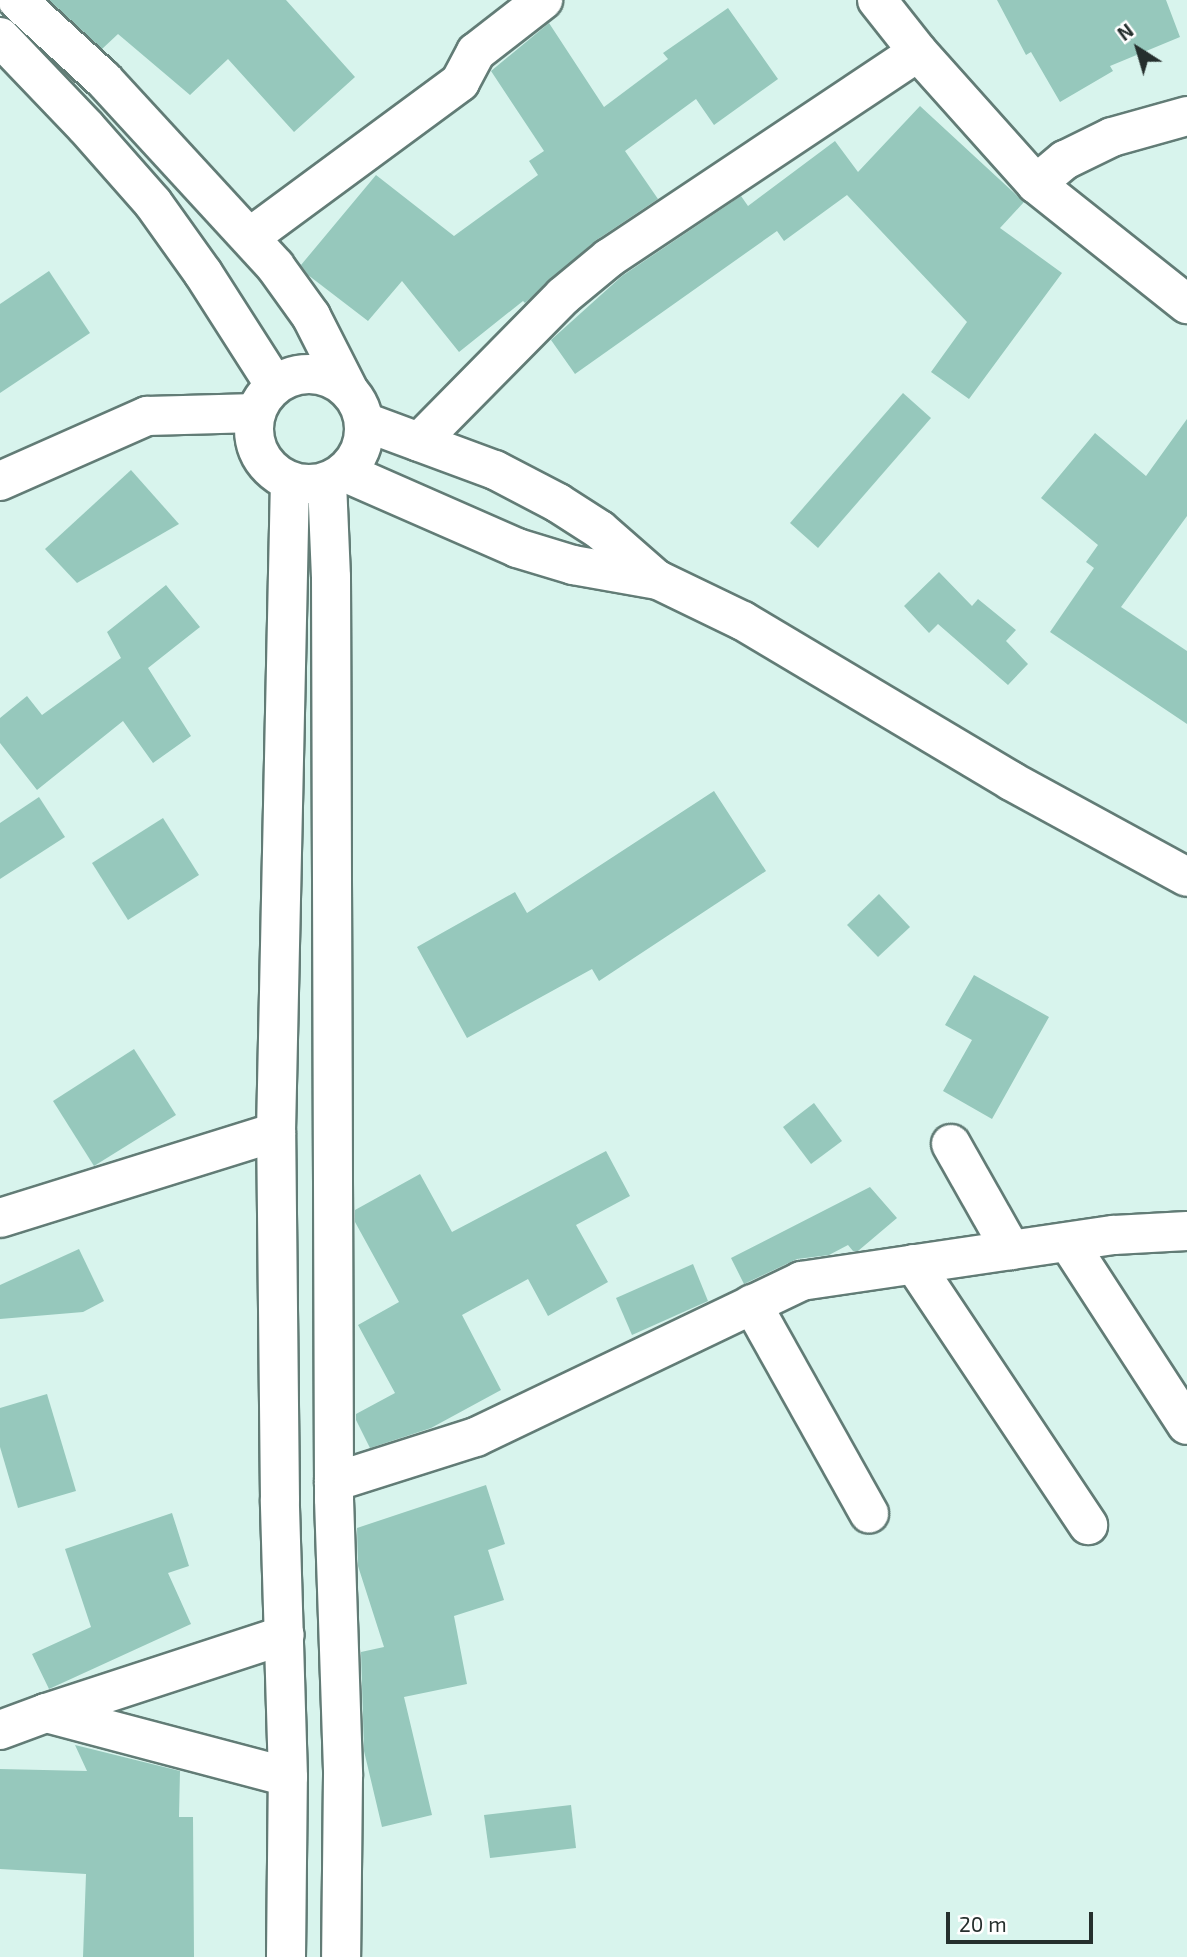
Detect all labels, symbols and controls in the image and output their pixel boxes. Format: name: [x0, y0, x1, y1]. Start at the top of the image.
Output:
north arrow: [1103, 14, 1173, 84]
text: N: [1113, 19, 1137, 45]
scale bar: [949, 1898, 1096, 1942]
text: 20 m: [959, 1911, 1007, 1936]

